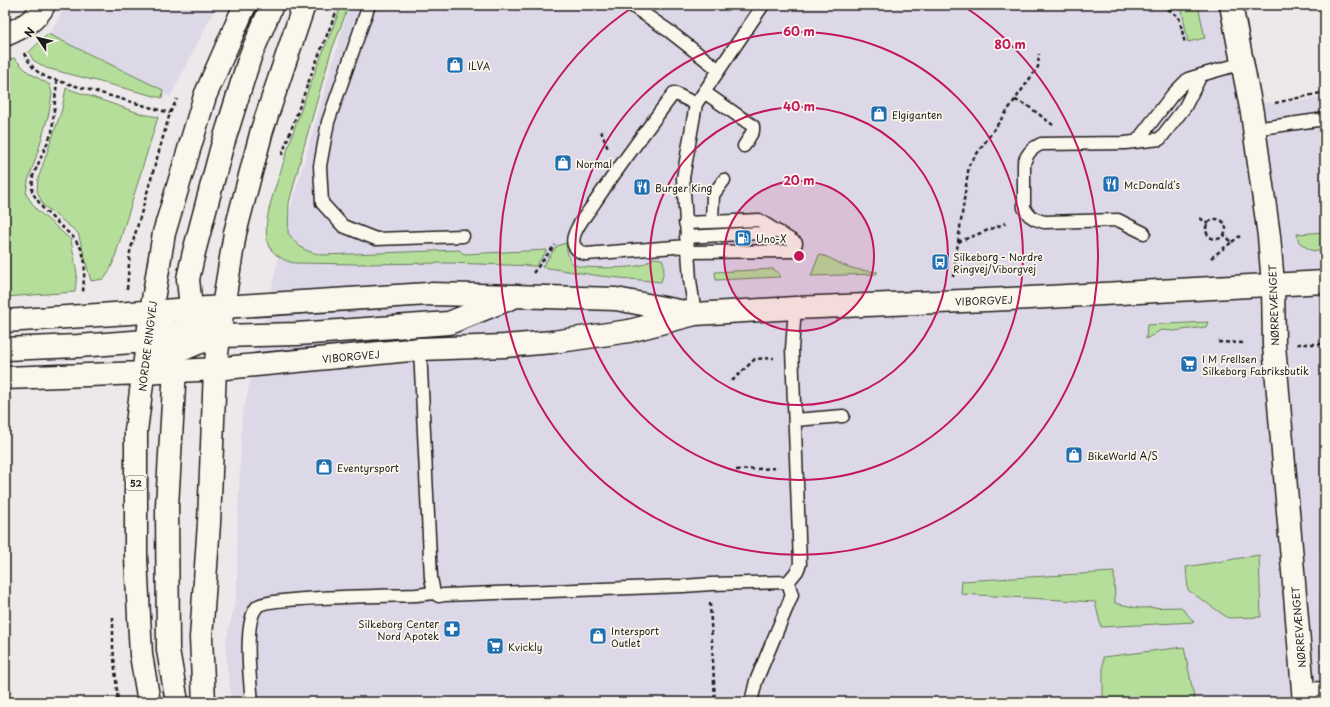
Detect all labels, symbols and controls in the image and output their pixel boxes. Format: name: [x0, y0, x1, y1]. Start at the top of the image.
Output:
north arrow: [18, 18, 58, 58]
text: 60 m: [783, 22, 815, 40]
text: N: [20, 23, 39, 40]
text: 80 m: [994, 35, 1026, 53]
shop icon: ILVA: [445, 55, 465, 75]
place label: ILVA: [468, 58, 491, 73]
text: 40 m: [783, 97, 815, 115]
shop icon: Elgiganten: [869, 104, 889, 124]
place label: Elgiganten: [892, 107, 942, 122]
shop icon: Normal: [553, 153, 573, 173]
place label: Normal: [576, 156, 612, 171]
text: 20 m: [783, 171, 815, 189]
restaurant icon: McDonald's: [1101, 174, 1121, 194]
restaurant icon: Burger King: [632, 177, 652, 197]
place label: McDonald's: [1124, 177, 1181, 192]
place label: Burger King: [655, 180, 713, 195]
fuel station icon: Uno-X: [733, 228, 753, 248]
place label: Uno-X: [756, 231, 787, 246]
centre of rings: [792, 249, 806, 263]
place label: Silkeborg - Nordre Ringvej/Viborgvej: [953, 249, 1043, 276]
bus stop icon: Silkeborg - Nordre Ringvej/Viborgvej: [930, 252, 950, 272]
street label: NØRREVÆNGET: [1264, 264, 1282, 346]
street label: VIBORGVEJ: [955, 291, 1013, 309]
street label: NORDRE RINGVEJ: [134, 300, 160, 392]
street label: VIBORGVEJ: [321, 346, 381, 366]
place label: I M Frellsen Silkeborg Fabriksbutik: [1202, 351, 1309, 378]
supermarket icon: I M Frellsen Silkeborg Fabriksbutik: [1179, 354, 1199, 374]
shop icon: BikeWorld A/S: [1064, 445, 1084, 465]
place label: BikeWorld A/S: [1087, 448, 1158, 463]
shop icon: Eventyrsport: [314, 457, 334, 477]
place label: Eventyrsport: [337, 460, 399, 475]
road number: 52: [126, 476, 146, 490]
street label: NØRREVÆNGET: [1287, 586, 1309, 668]
place label: Silkeborg Center Nord Apotek: [358, 616, 439, 643]
pharmacy icon: Silkeborg Center Nord Apotek: [442, 619, 462, 639]
place label: Intersport Outlet: [611, 623, 659, 650]
shop icon: Intersport Outlet: [588, 626, 608, 646]
supermarket icon: Kvickly: [485, 636, 505, 656]
place label: Kvickly: [508, 639, 542, 655]

